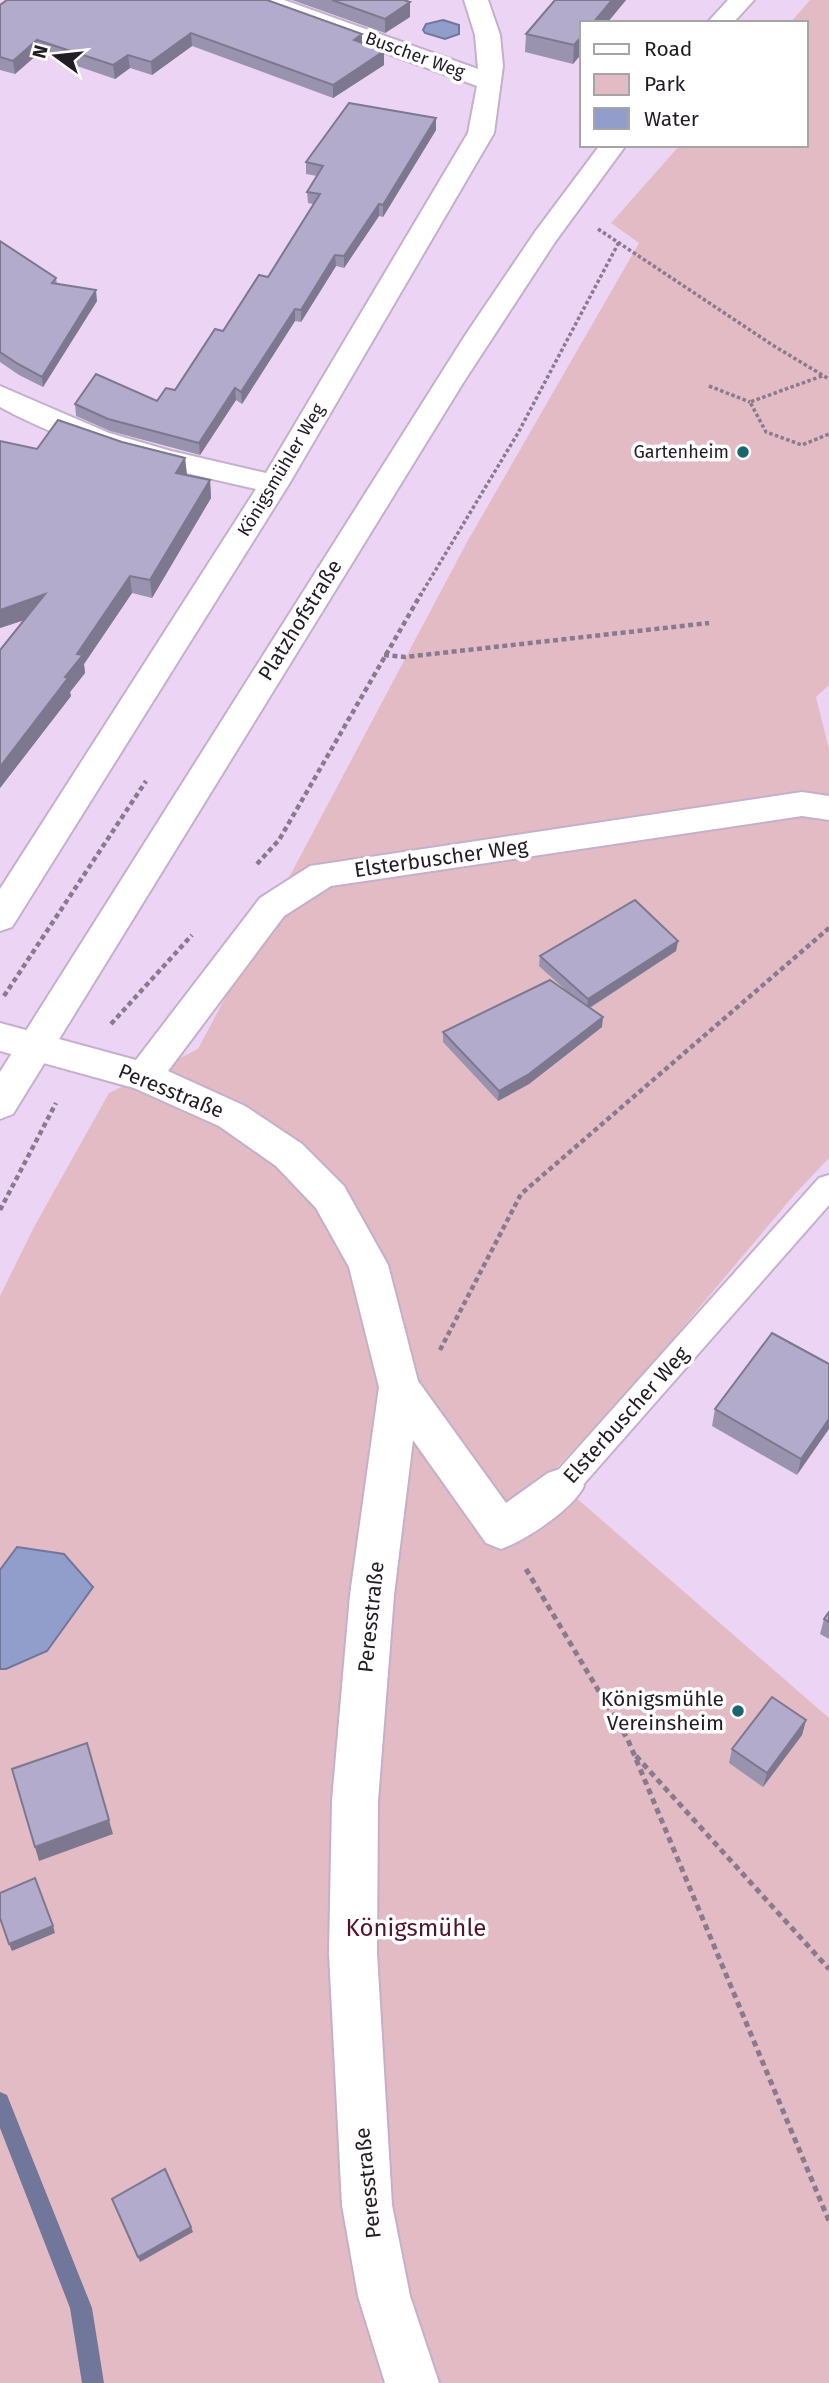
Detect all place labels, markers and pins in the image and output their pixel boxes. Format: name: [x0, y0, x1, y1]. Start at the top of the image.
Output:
place label: Gartenheim: [633, 441, 729, 463]
marker: Gartenheim: [735, 444, 751, 460]
place label: Königsmühle Vereinsheim: [601, 1686, 724, 1736]
marker: Königsmühle Vereinsheim: [730, 1703, 746, 1719]

